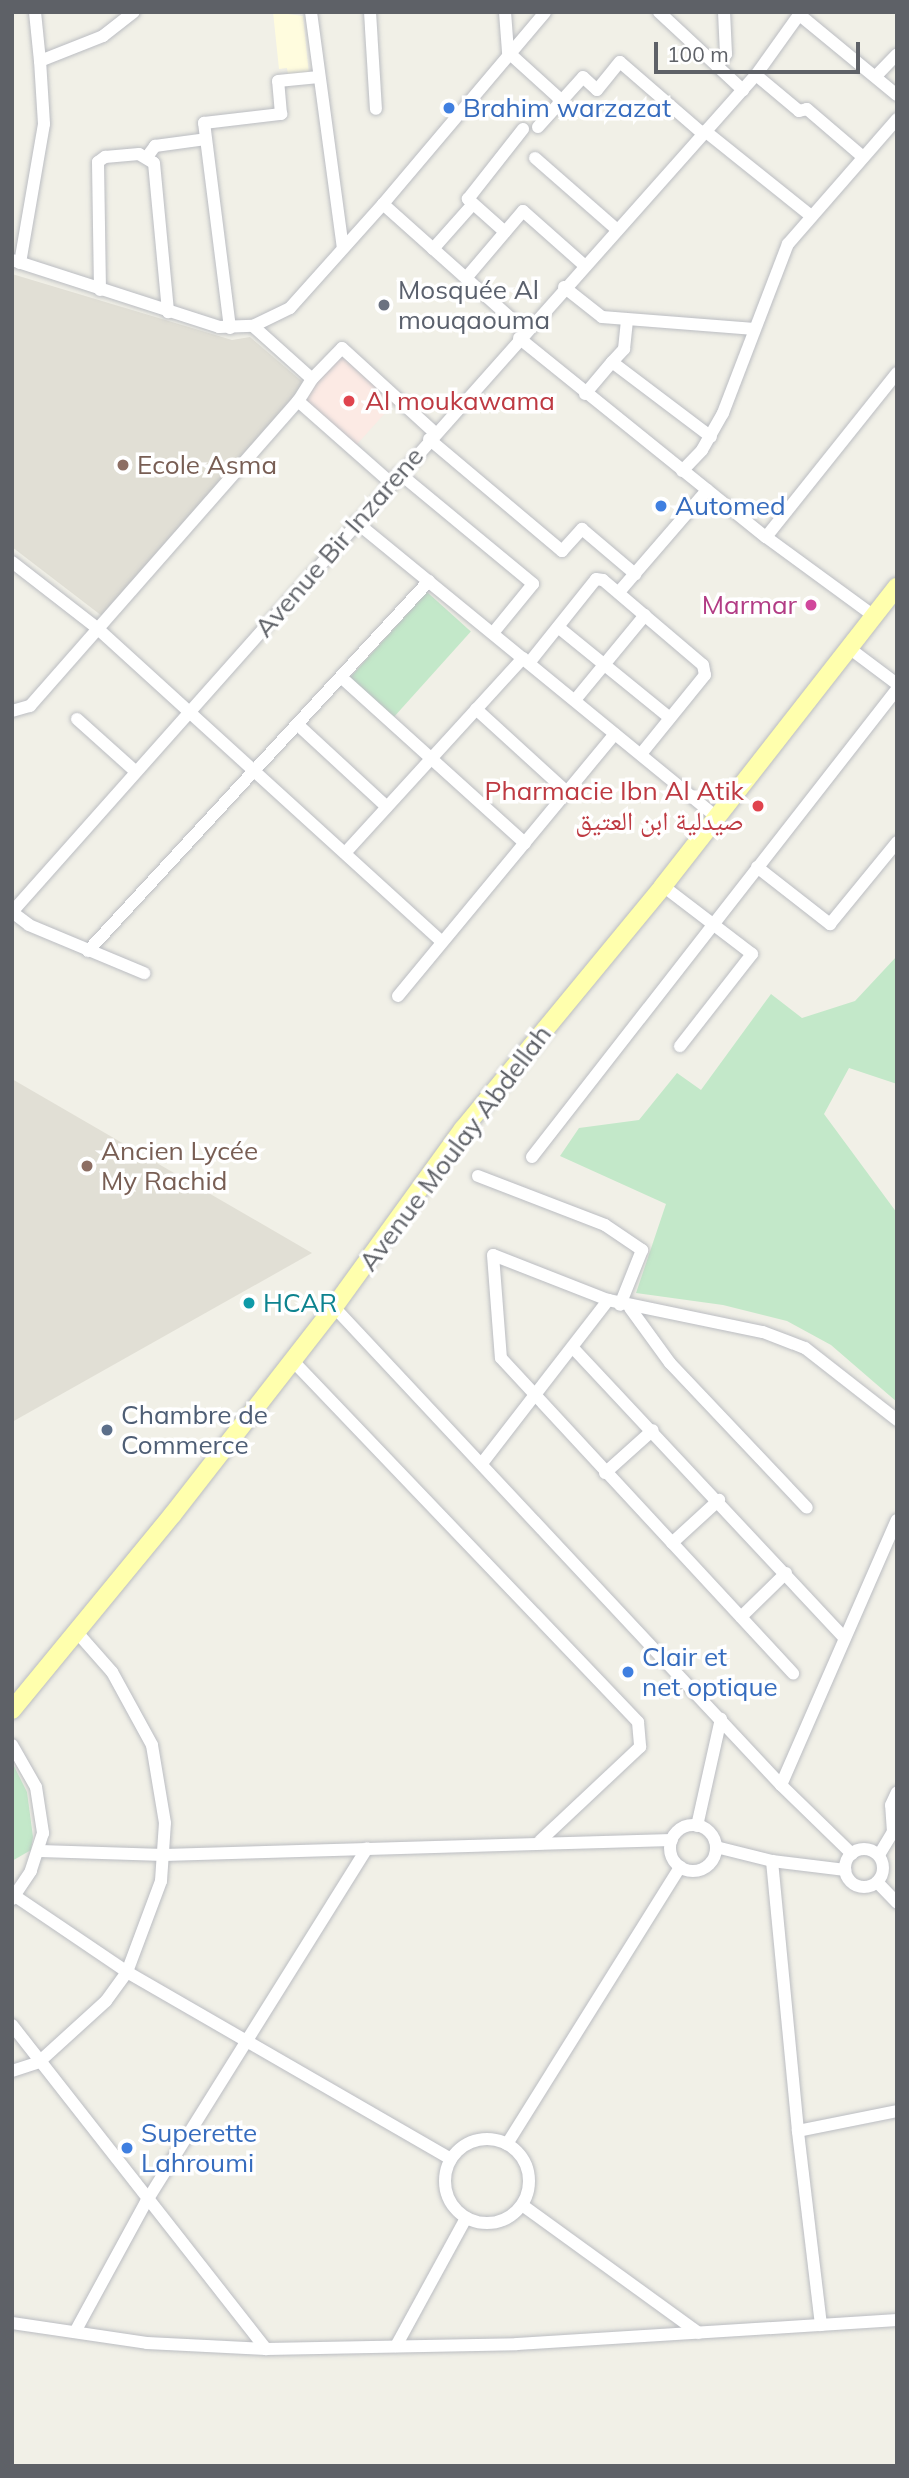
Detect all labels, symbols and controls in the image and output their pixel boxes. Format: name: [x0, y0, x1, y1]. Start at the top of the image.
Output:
scale bar: [657, 28, 864, 72]
text: 100 m: [667, 41, 729, 67]
place label: Brahim warzazat: [463, 92, 671, 124]
marker: Brahim warzazat: [441, 100, 457, 116]
place label: Mosquée Al mouqaouma: [398, 274, 550, 336]
marker: Mosquée Al mouqaouma: [376, 297, 392, 313]
place label: Al moukawama: [365, 385, 555, 417]
marker: Al moukawama: [339, 391, 359, 411]
street label: Avenue Bir Inzarene: [248, 441, 430, 643]
place label: Ecole Asma: [137, 449, 277, 481]
marker: Ecole Asma: [115, 457, 131, 473]
place label: Automed: [675, 490, 785, 522]
marker: Automed: [653, 498, 669, 514]
place label: Marmar: [702, 589, 797, 621]
marker: Marmar: [803, 597, 819, 613]
place label: Pharmacie Ibn Al Atik صيدلية ابن العتيق: [484, 775, 744, 836]
marker: Pharmacie Ibn Al Atik صيدلية ابن العتيق: [750, 798, 766, 814]
street label: Avenue Moulay Abdellah: [352, 1019, 558, 1277]
place label: Ancien Lycée My Rachid: [101, 1135, 258, 1196]
marker: Ancien Lycée My Rachid: [79, 1158, 95, 1174]
place label: HCAR: [263, 1287, 337, 1319]
marker: HCAR: [241, 1295, 257, 1311]
place label: Chambre de Commerce: [121, 1399, 268, 1460]
marker: Chambre de Commerce: [99, 1422, 115, 1438]
place label: Clair et net optique: [642, 1641, 778, 1702]
marker: Clair et net optique: [620, 1664, 636, 1680]
place label: Superette Lahroumi: [141, 2117, 257, 2178]
marker: Superette Lahroumi: [119, 2140, 135, 2156]

